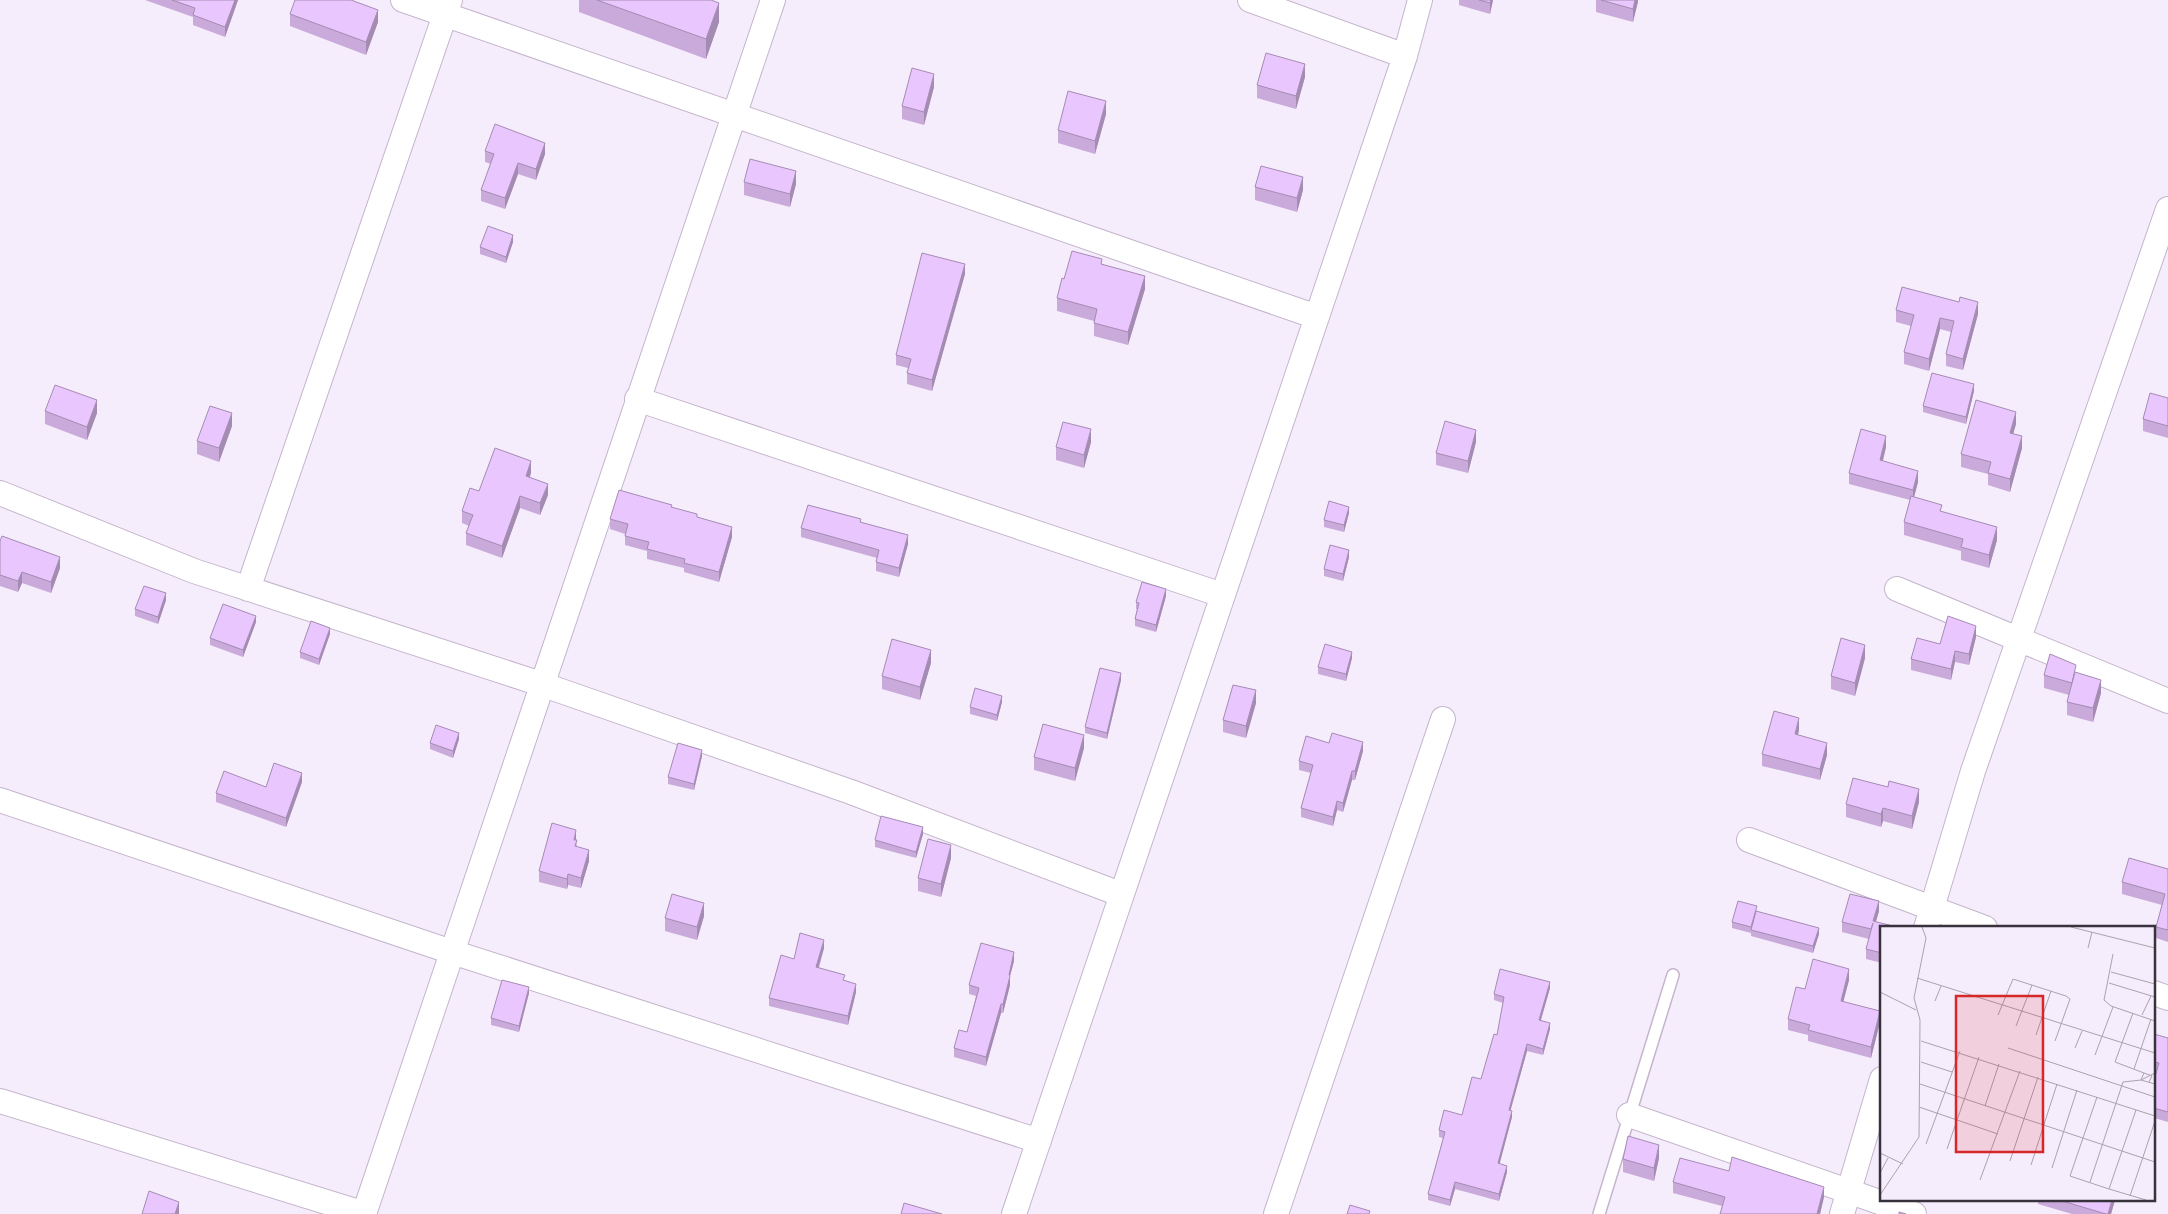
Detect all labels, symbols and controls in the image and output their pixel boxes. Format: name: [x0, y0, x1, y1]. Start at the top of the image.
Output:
inset map: [1880, 926, 2156, 1202]

